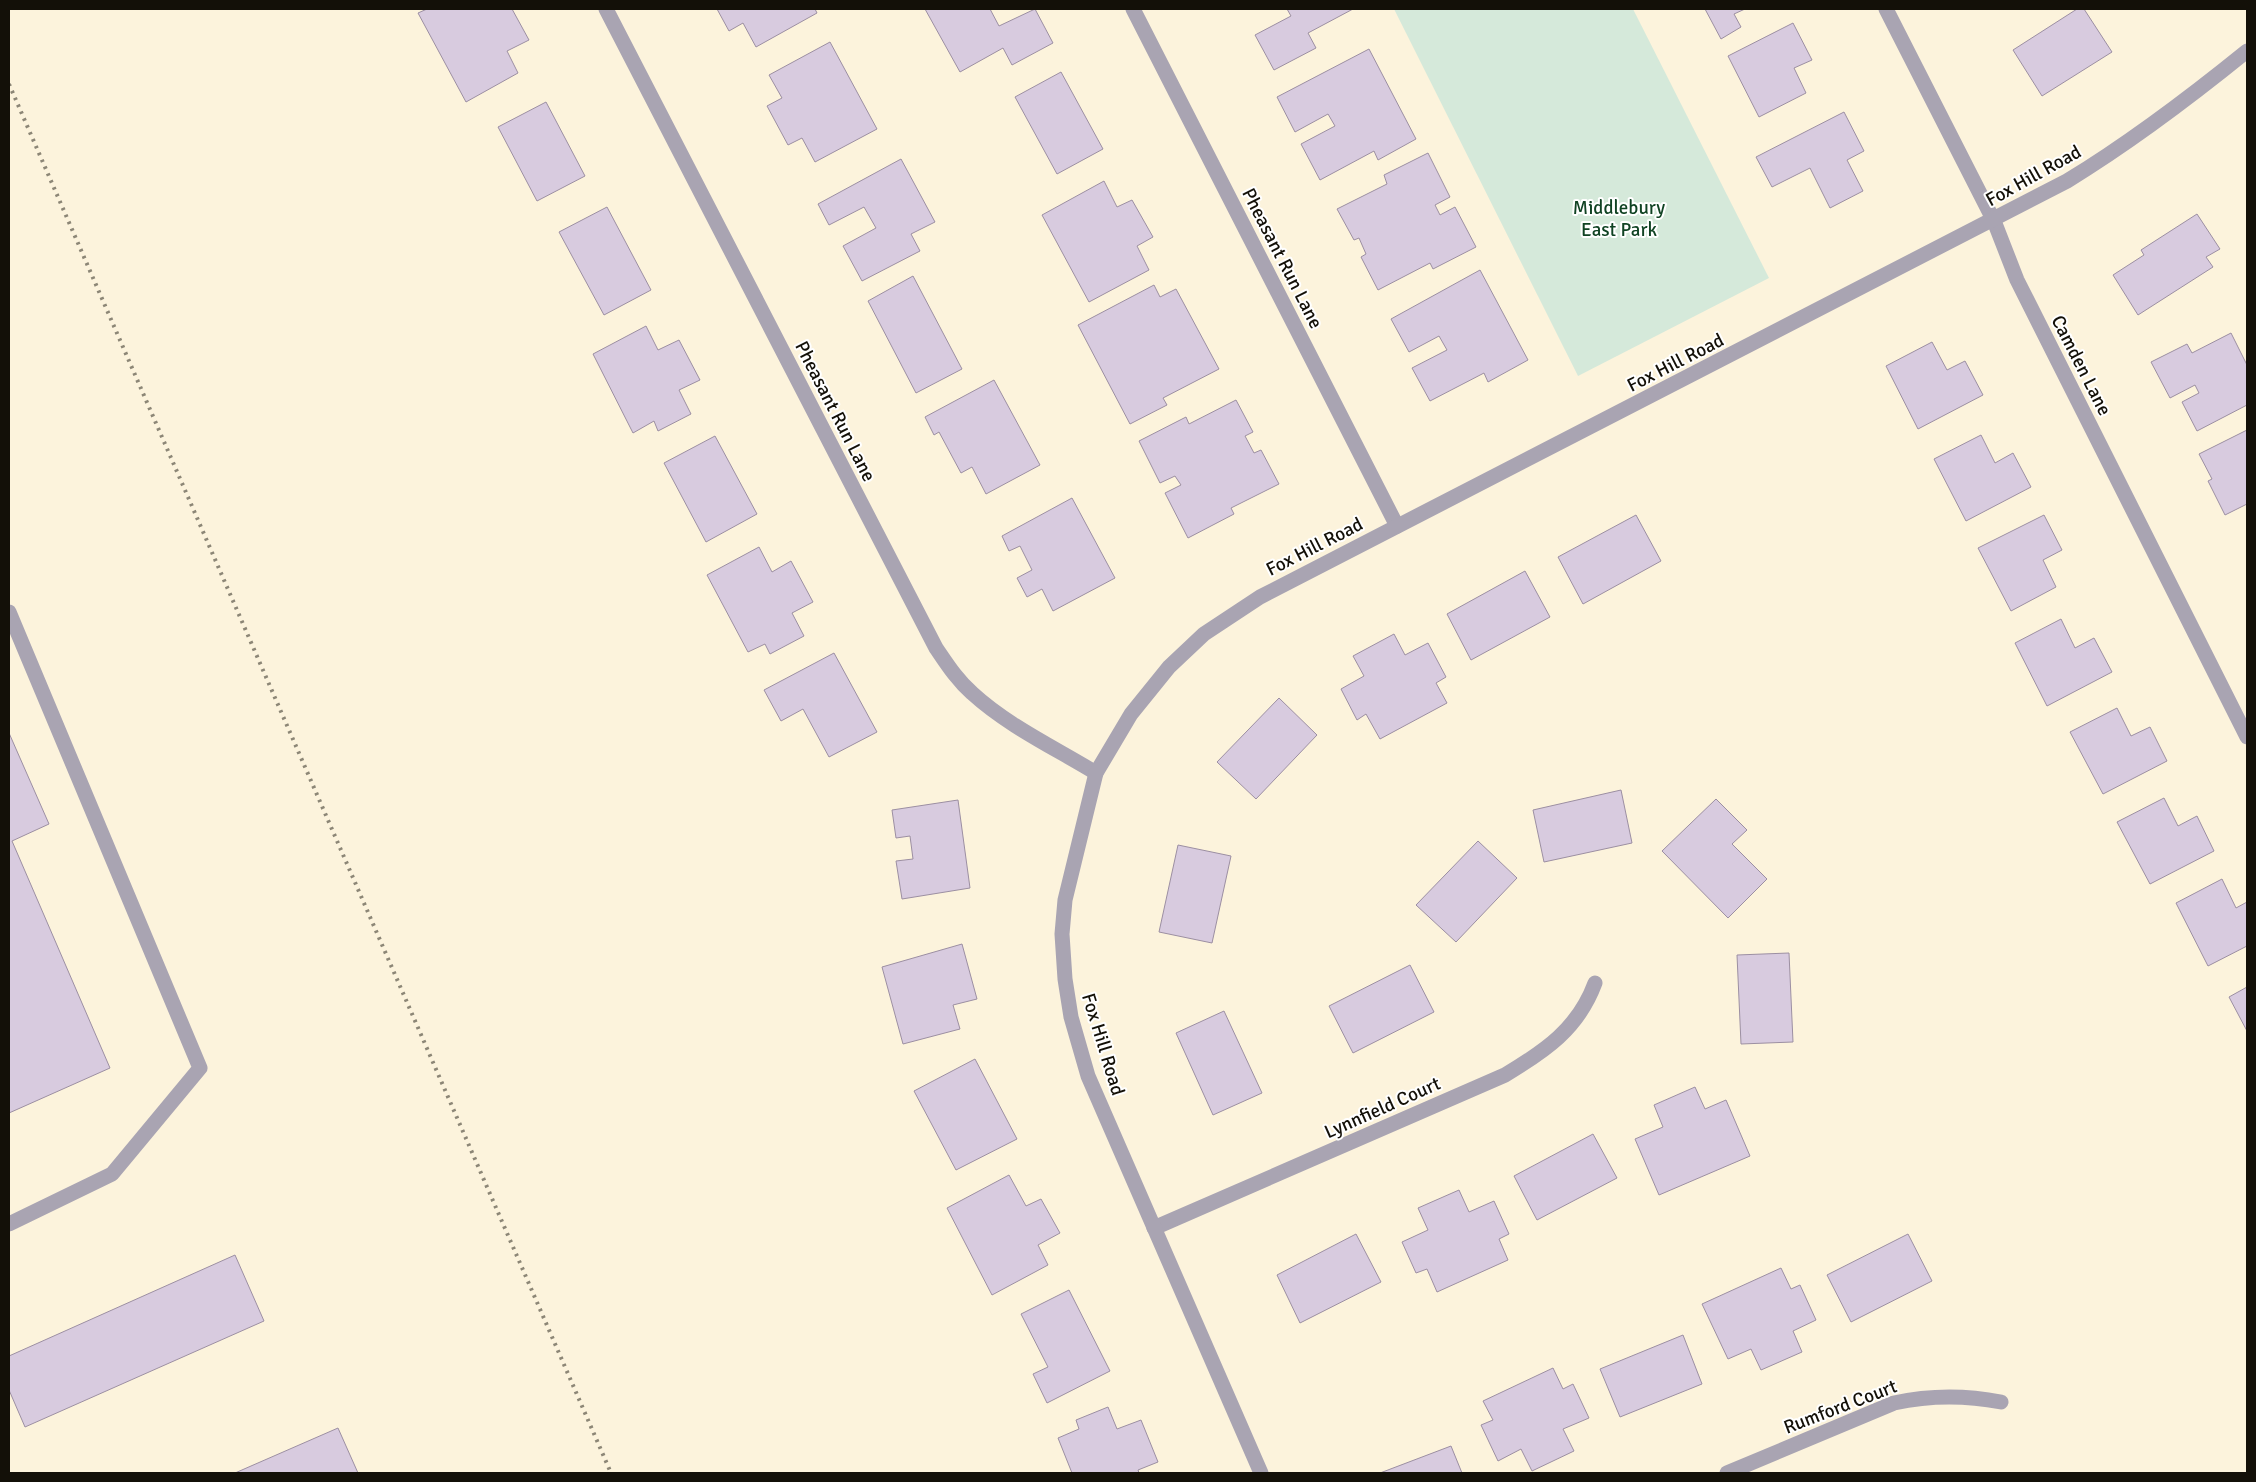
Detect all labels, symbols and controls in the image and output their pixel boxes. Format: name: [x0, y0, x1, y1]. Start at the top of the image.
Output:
street label: Fox Hill Road: [1981, 140, 2085, 212]
street label: Pheasant Run Lane: [1236, 184, 1328, 333]
park label: Middlebury East Park: [1573, 196, 1665, 242]
street label: Camden Lane: [2046, 311, 2117, 420]
street label: Fox Hill Road: [1623, 328, 1728, 398]
street label: Pheasant Run Lane: [789, 337, 881, 486]
street label: Fox Hill Road: [1262, 512, 1367, 582]
street label: Fox Hill Road: [1076, 990, 1130, 1098]
street label: Lynnfield Court: [1321, 1071, 1444, 1144]
street label: Rumford Court: [1780, 1374, 1901, 1440]

